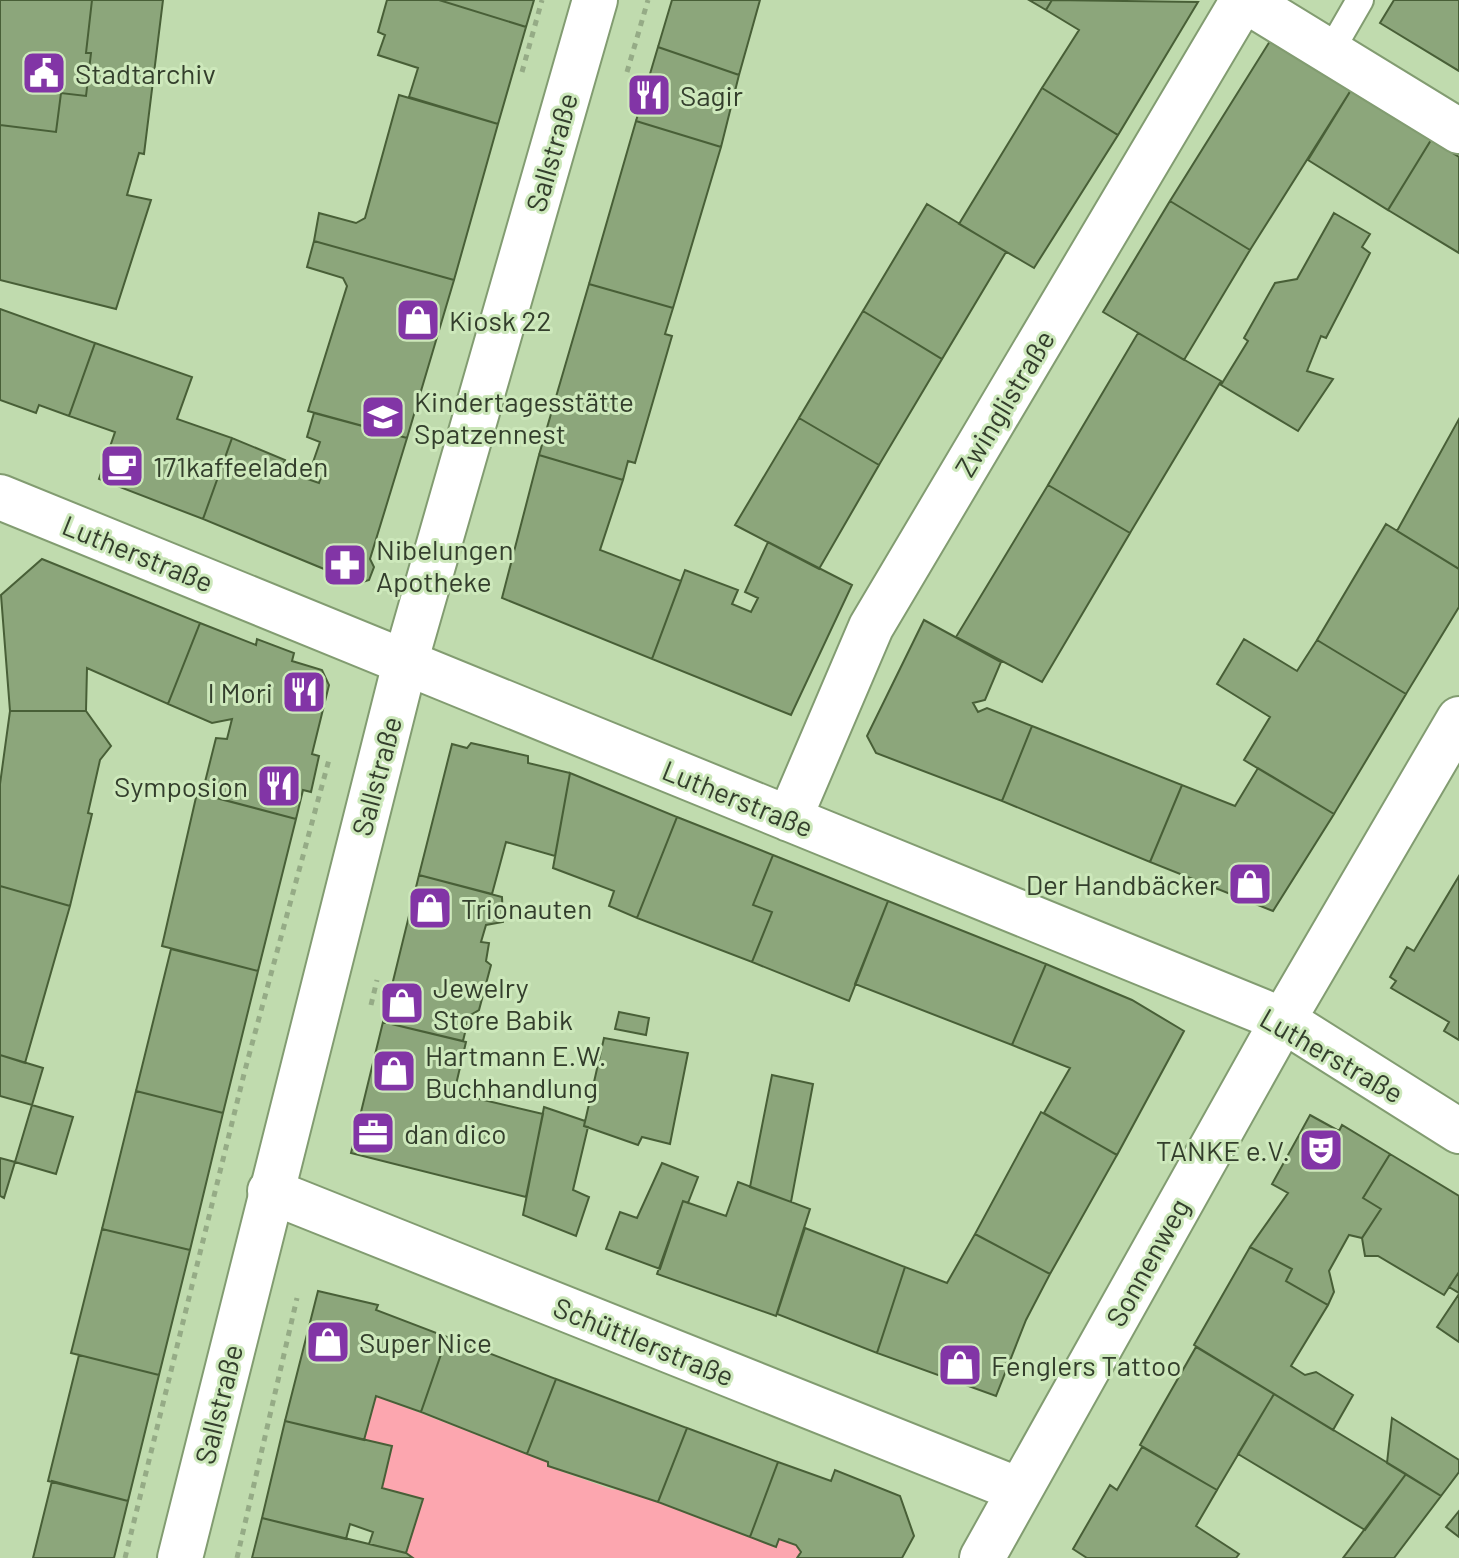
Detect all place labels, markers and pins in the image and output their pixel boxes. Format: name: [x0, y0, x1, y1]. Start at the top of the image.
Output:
public building icon: Stadtarchiv: [20, 49, 68, 97]
place label: Stadtarchiv: [75, 56, 216, 90]
restaurant icon: Sagir: [625, 71, 673, 119]
place label: Sagir: [680, 78, 743, 112]
shop icon: Kiosk 22: [394, 296, 442, 344]
place label: Kiosk 22: [449, 303, 552, 337]
place label: Kindertagesstätte Spatzennest: [414, 384, 634, 450]
school or university icon: Kindertagesstätte Spatzennest: [359, 393, 407, 441]
cafe icon: 171kaffeeladen: [98, 442, 146, 490]
place label: 171kaffeeladen: [153, 449, 328, 483]
place label: Nibelungen Apotheke: [376, 532, 514, 598]
pharmacy icon: Nibelungen Apotheke: [321, 541, 369, 589]
restaurant icon: I Mori: [280, 668, 328, 716]
place label: I Mori: [208, 675, 273, 709]
restaurant icon: Symposion: [255, 762, 303, 810]
place label: Symposion: [114, 769, 248, 803]
shop icon: Der Handbäcker: [1226, 860, 1274, 908]
place label: Der Handbäcker: [1026, 867, 1219, 901]
shop icon: Trionauten: [406, 884, 454, 932]
place label: Trionauten: [461, 891, 592, 925]
place label: Jewelry Store Babik: [433, 970, 573, 1036]
shop icon: Jewelry Store Babik: [378, 979, 426, 1027]
place label: Hartmann E.W. Buchhandlung: [425, 1038, 607, 1104]
shop icon: Hartmann E.W. Buchhandlung: [370, 1047, 418, 1095]
office icon: dan dico: [349, 1109, 397, 1157]
place label: dan dico: [404, 1116, 506, 1150]
theatre icon: TANKE e.V.: [1297, 1126, 1345, 1174]
place label: TANKE e.V.: [1156, 1133, 1290, 1167]
shop icon: Super Nice: [304, 1318, 352, 1366]
place label: Super Nice: [359, 1325, 492, 1359]
shop icon: Fenglers Tattoo: [936, 1341, 984, 1389]
place label: Fenglers Tattoo: [991, 1348, 1182, 1382]

